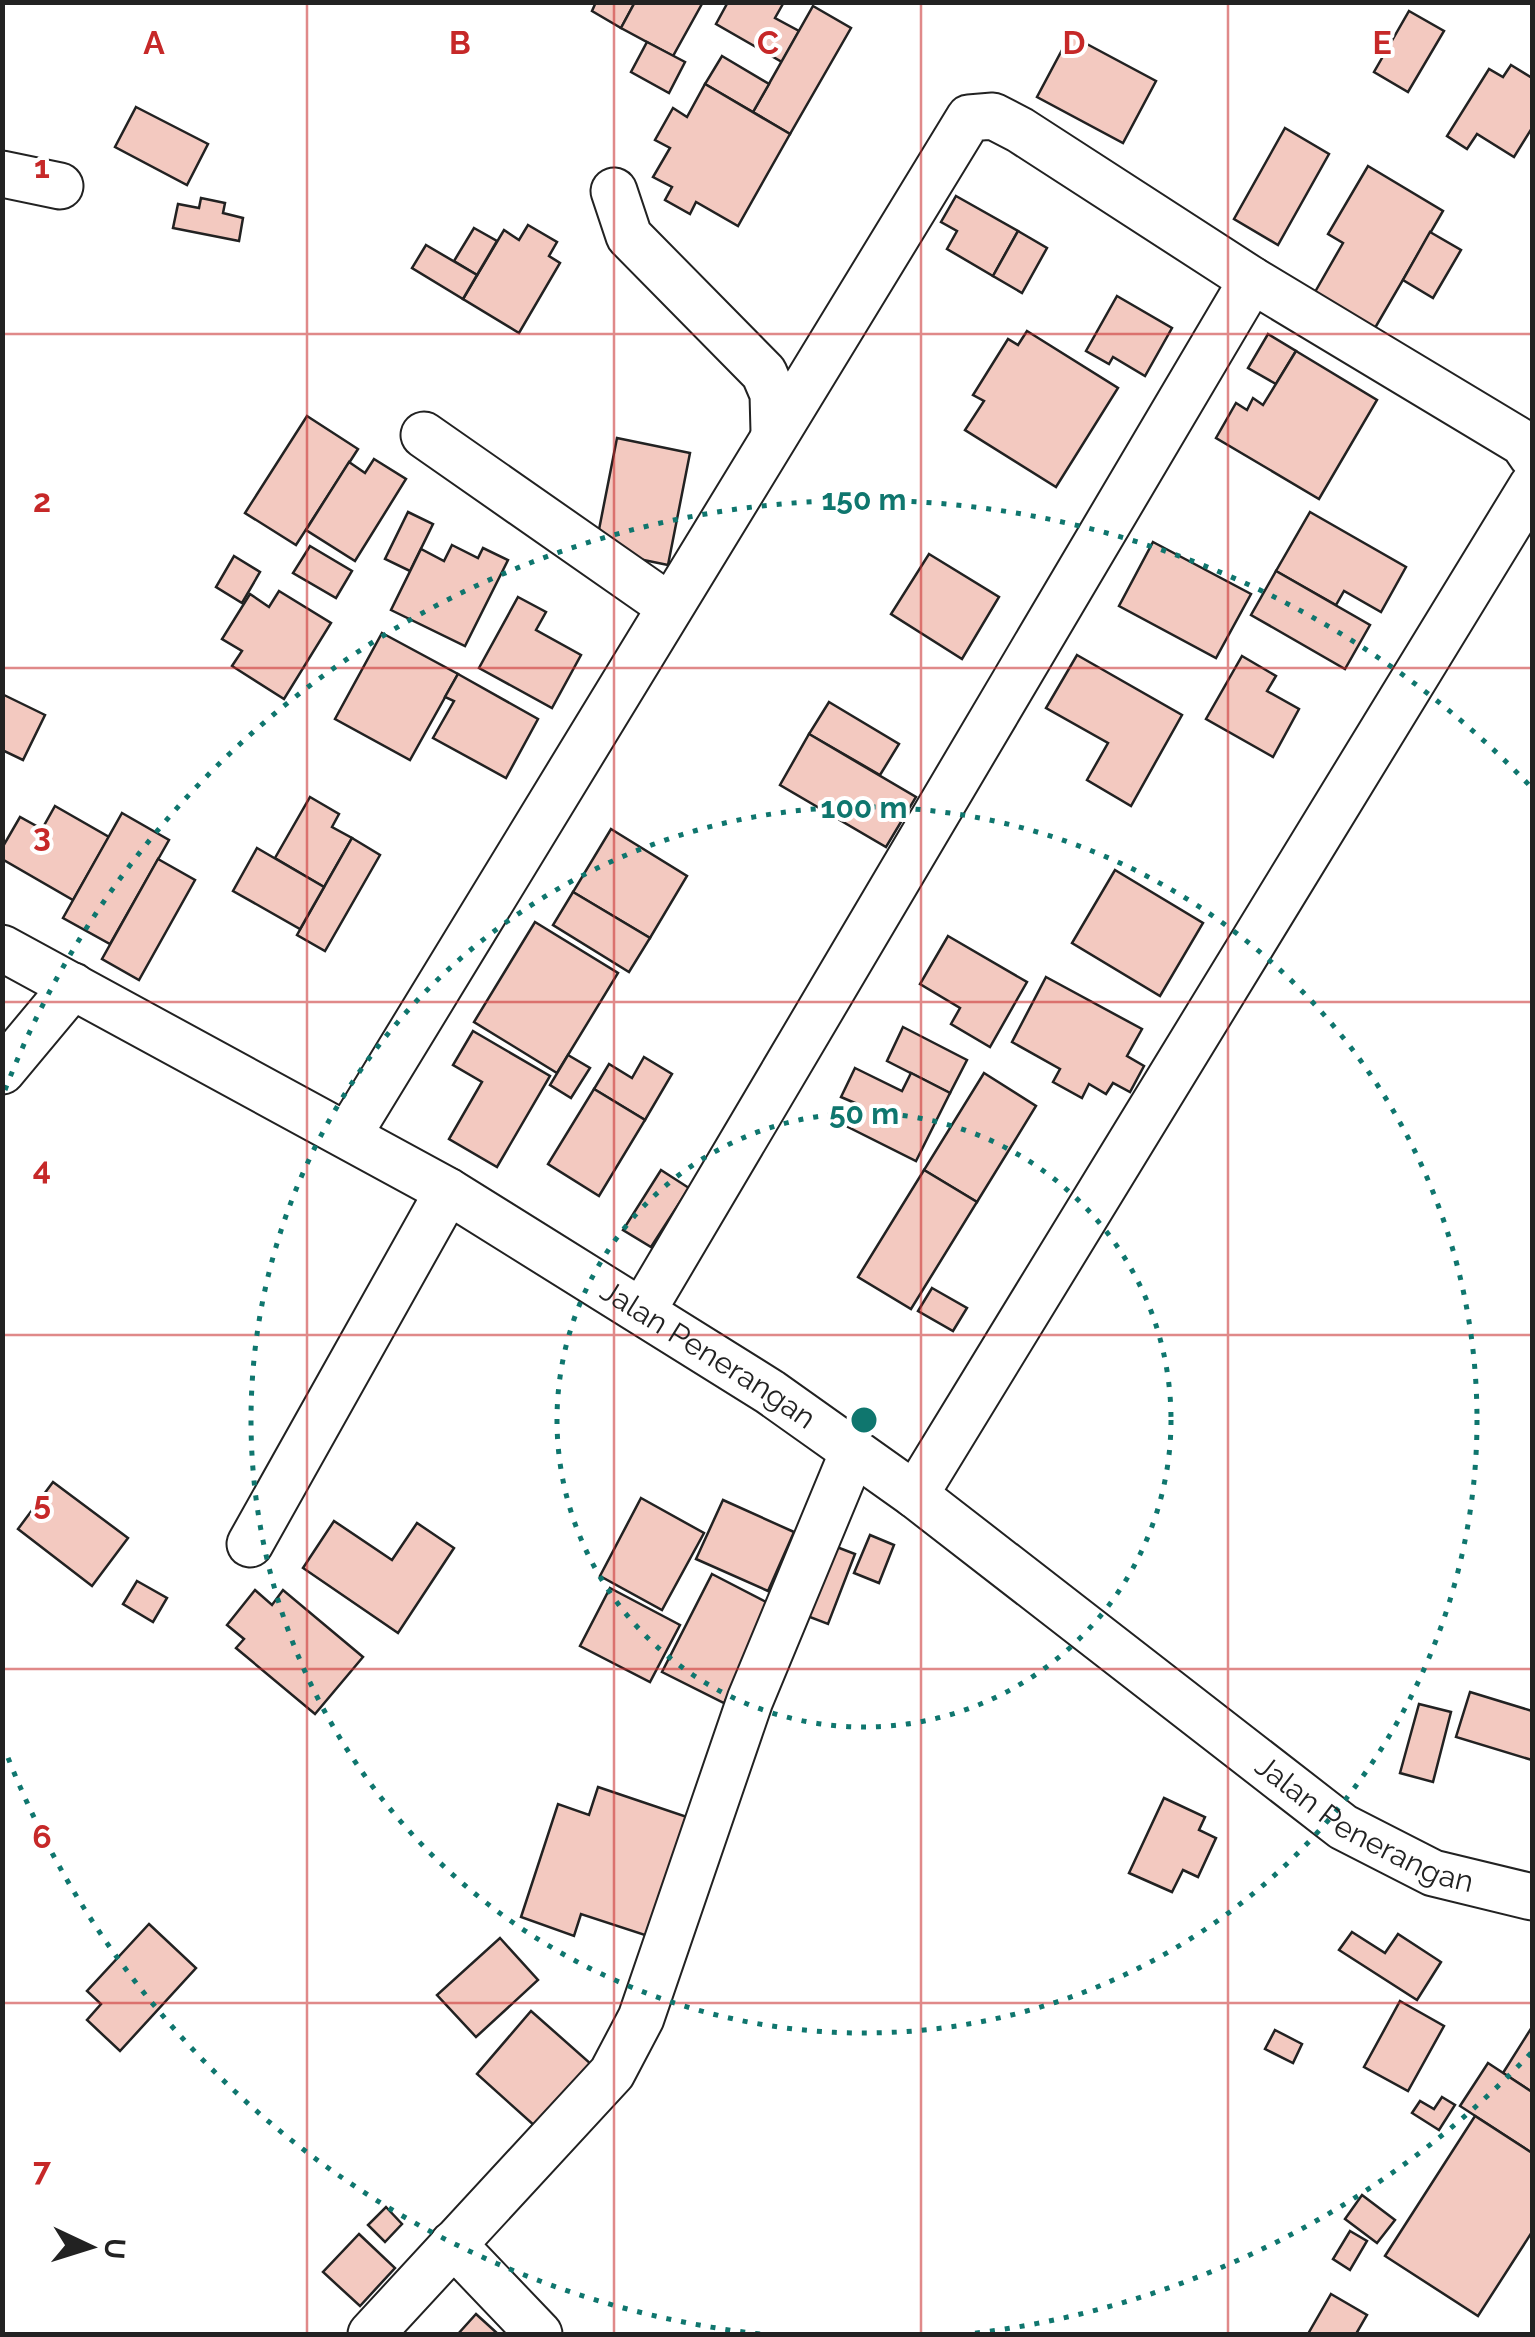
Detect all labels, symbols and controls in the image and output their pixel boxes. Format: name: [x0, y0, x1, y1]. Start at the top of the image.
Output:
text: A: [143, 24, 165, 61]
text: B: [449, 24, 471, 61]
text: C: [757, 24, 779, 61]
text: D: [1063, 24, 1085, 61]
text: E: [1372, 24, 1392, 61]
text: 1: [34, 148, 50, 185]
text: 2: [33, 482, 51, 519]
text: 150 m: [822, 482, 907, 517]
text: 100 m: [821, 790, 907, 825]
text: 3: [33, 816, 51, 853]
text: 50 m: [829, 1096, 899, 1131]
text: 4: [33, 1150, 51, 1187]
street label: Jalan Penerangan: [594, 1273, 822, 1436]
centre of rings: [846, 1402, 882, 1438]
text: 5: [33, 1484, 51, 1521]
street label: Jalan Penerangan: [1249, 1748, 1477, 1899]
text: 6: [32, 1818, 52, 1855]
text: 7: [33, 2151, 51, 2188]
north arrow: [40, 2197, 140, 2297]
text: U: [97, 2237, 132, 2260]

